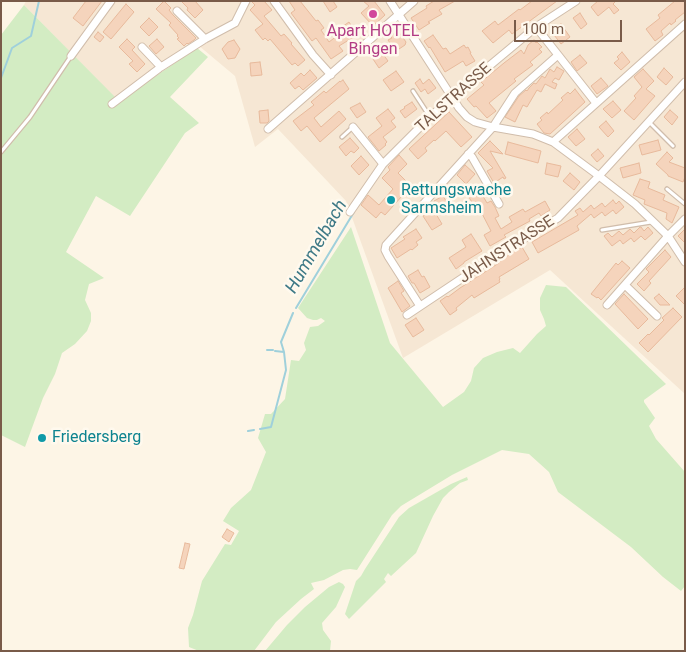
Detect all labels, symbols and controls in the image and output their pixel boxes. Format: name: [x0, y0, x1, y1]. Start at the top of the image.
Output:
marker: Apart HOTEL Bingen: [367, 8, 379, 20]
scale bar: [516, 10, 624, 42]
text: 100 m: [522, 20, 564, 38]
place label: Apart HOTEL Bingen: [327, 22, 419, 60]
street label: TALSTRASSE: [412, 59, 496, 137]
place label: Rettungswache Sarmsheim: [401, 181, 511, 219]
marker: Rettungswache Sarmsheim: [385, 194, 397, 206]
water label: Hummelbach: [282, 196, 352, 298]
street label: JAHNSTRASSE: [456, 212, 558, 288]
place label: Friedersberg: [52, 428, 141, 448]
marker: Friedersberg: [36, 432, 48, 444]

